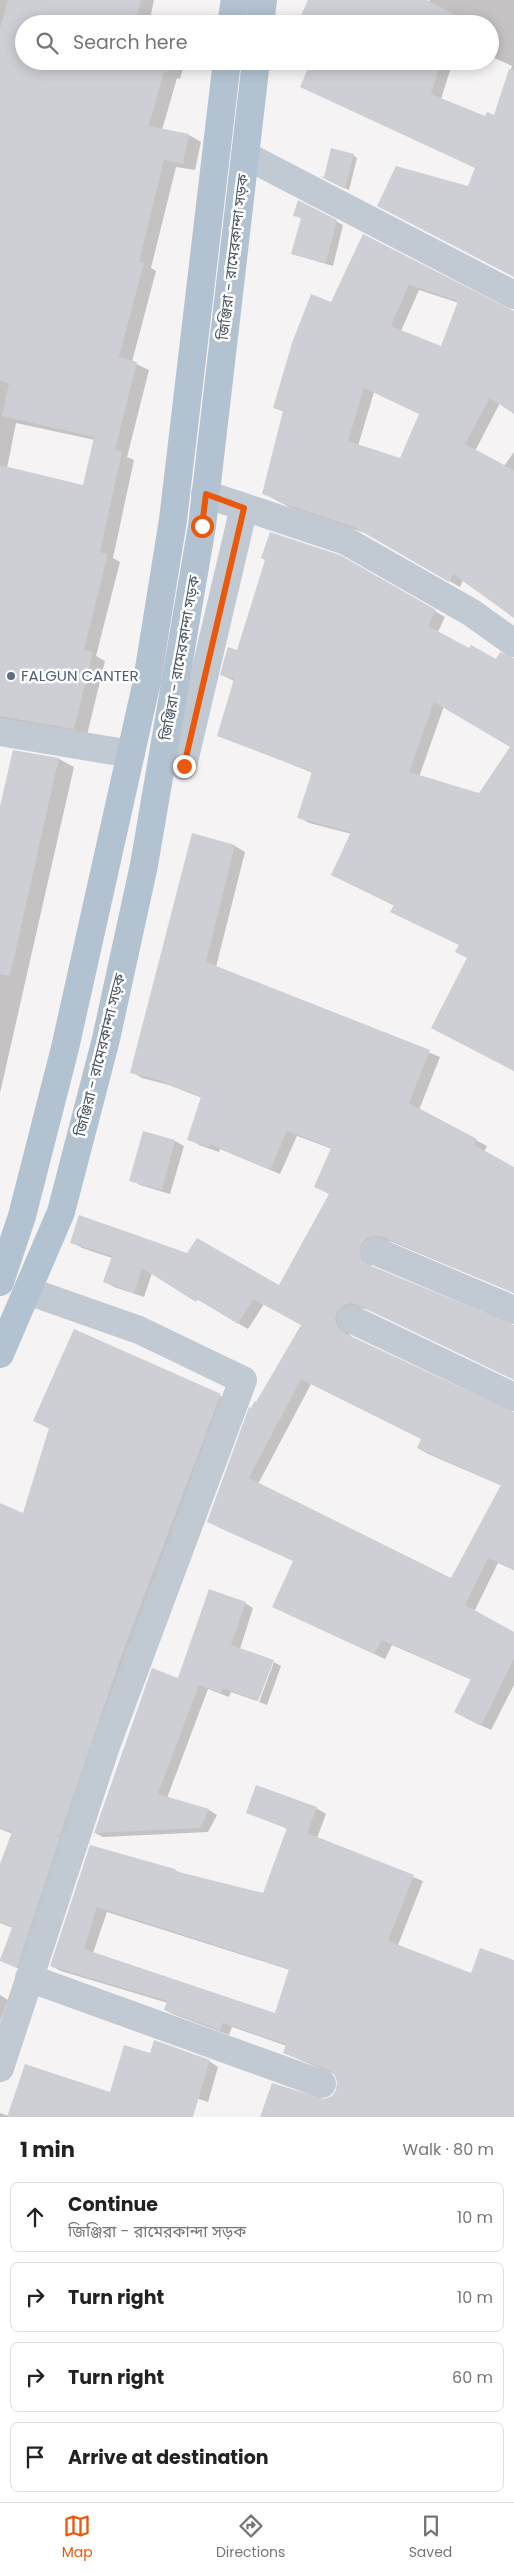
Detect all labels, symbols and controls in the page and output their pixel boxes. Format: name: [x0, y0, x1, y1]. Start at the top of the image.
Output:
search box: [15, 15, 499, 70]
icon: search: [33, 29, 61, 57]
text: Search here: [73, 29, 187, 56]
street label: জিঞ্জিরা - রামেরকান্দা সড়ক: [212, 172, 253, 342]
route start: [191, 515, 214, 538]
street label: জিঞ্জিরা - রামেরকান্দা সড়ক: [154, 573, 205, 743]
place label: FALGUN CANTER: [21, 665, 139, 686]
marker: FALGUN CANTER: [5, 670, 17, 682]
route end: [173, 755, 196, 778]
street label: জিঞ্জিরা - রামেরকান্দা সড়ক: [69, 970, 130, 1139]
text: 1 min: [20, 2135, 75, 2164]
text: Walk · 80 m: [403, 2138, 494, 2161]
text: Continue: [68, 2191, 158, 2218]
icon: ahead: [21, 2203, 49, 2231]
text: 10 m: [457, 2206, 493, 2229]
text: জিঞ্জিরা - রামেরকান্দা সড়ক: [68, 2220, 246, 2243]
icon: right: [21, 2283, 49, 2311]
text: Turn right: [68, 2284, 164, 2311]
text: 10 m: [457, 2286, 493, 2309]
icon: right: [21, 2363, 49, 2391]
text: Turn right: [68, 2364, 164, 2391]
text: 60 m: [452, 2366, 493, 2389]
icon: arrive: [21, 2443, 49, 2471]
text: Arrive at destination: [68, 2444, 269, 2471]
tab: Map: [62, 2512, 93, 2563]
tab: Directions: [216, 2512, 285, 2563]
tab: Saved: [409, 2512, 452, 2563]

